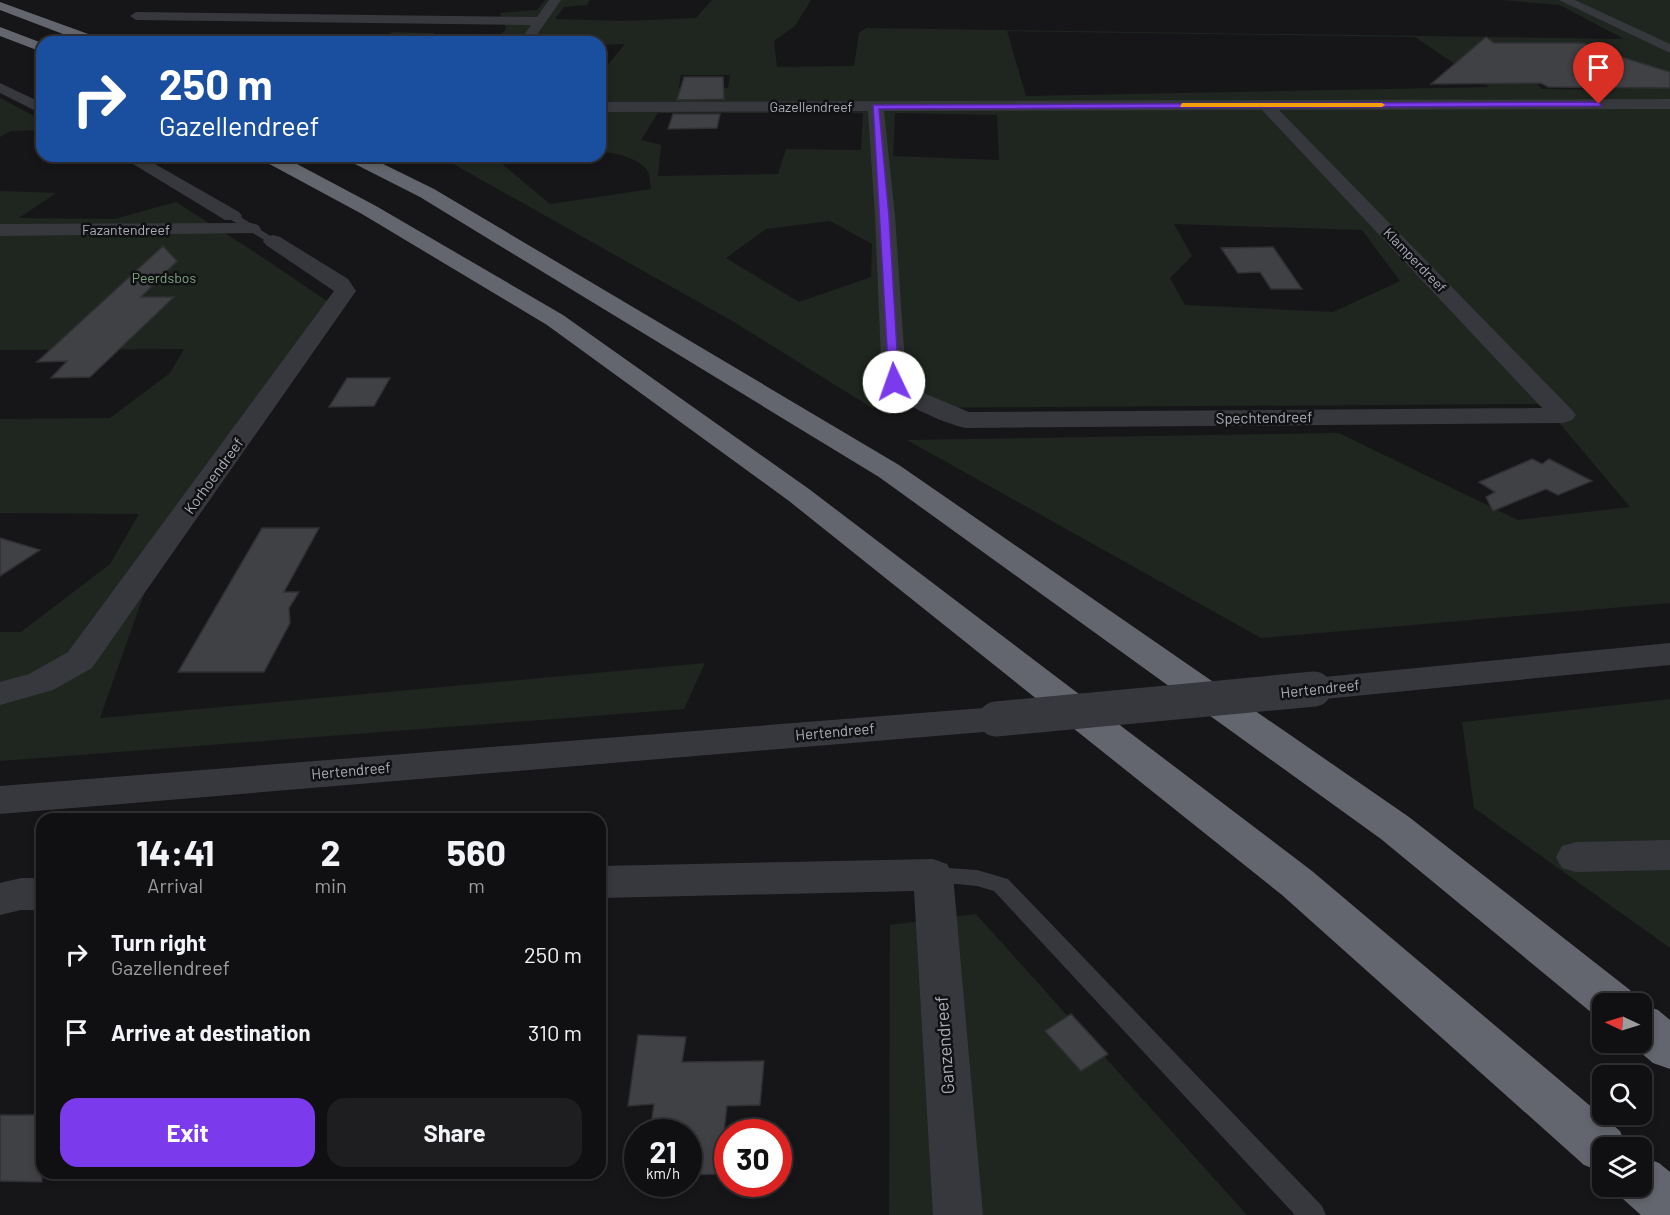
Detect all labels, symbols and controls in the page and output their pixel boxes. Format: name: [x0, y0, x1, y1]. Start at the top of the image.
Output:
pin: [1573, 42, 1624, 104]
icon: arrive: [1582, 51, 1615, 84]
text: 250 m: [159, 58, 273, 108]
icon: right: [60, 60, 138, 138]
street label: Gazellendreef: [769, 98, 853, 115]
text: Gazellendreef: [159, 109, 319, 141]
street label: Fazantendreef: [82, 221, 170, 238]
street label: Klamperdreef: [1380, 224, 1450, 295]
park label: Peerdsbos: [132, 269, 196, 286]
position arrow: [862, 350, 926, 414]
street label: Spechtendreef: [1215, 407, 1313, 427]
street label: Korhoendreef: [180, 434, 247, 517]
street label: Hertendreef: [1279, 675, 1360, 701]
street label: Hertendreef: [795, 719, 875, 743]
street label: Hertendreef: [311, 758, 391, 782]
text: 14:41: [136, 830, 215, 873]
text: 2: [321, 830, 341, 873]
text: 560: [447, 830, 506, 873]
text: Arrival: [147, 873, 203, 897]
text: min: [314, 873, 347, 897]
text: m: [468, 873, 485, 897]
text: Turn right: [111, 929, 206, 955]
icon: right: [60, 938, 93, 971]
text: 250 m: [524, 941, 582, 967]
text: Gazellendreef: [111, 955, 230, 979]
north arrow: [1592, 993, 1652, 1053]
map controls: [1592, 993, 1652, 1197]
street label: Ganzendreef: [930, 995, 958, 1095]
icon: arrive: [60, 1016, 93, 1049]
text: Arrive at destination: [111, 1019, 310, 1045]
text: 310 m: [528, 1019, 582, 1045]
button: search: [1592, 1065, 1652, 1125]
button: Exit: [60, 1098, 315, 1167]
button: Share: [327, 1098, 582, 1167]
speed limit sign: 30: [714, 1119, 792, 1197]
text: 21: [649, 1133, 677, 1169]
button: layers: [1592, 1137, 1652, 1197]
text: km/h: [646, 1164, 680, 1182]

